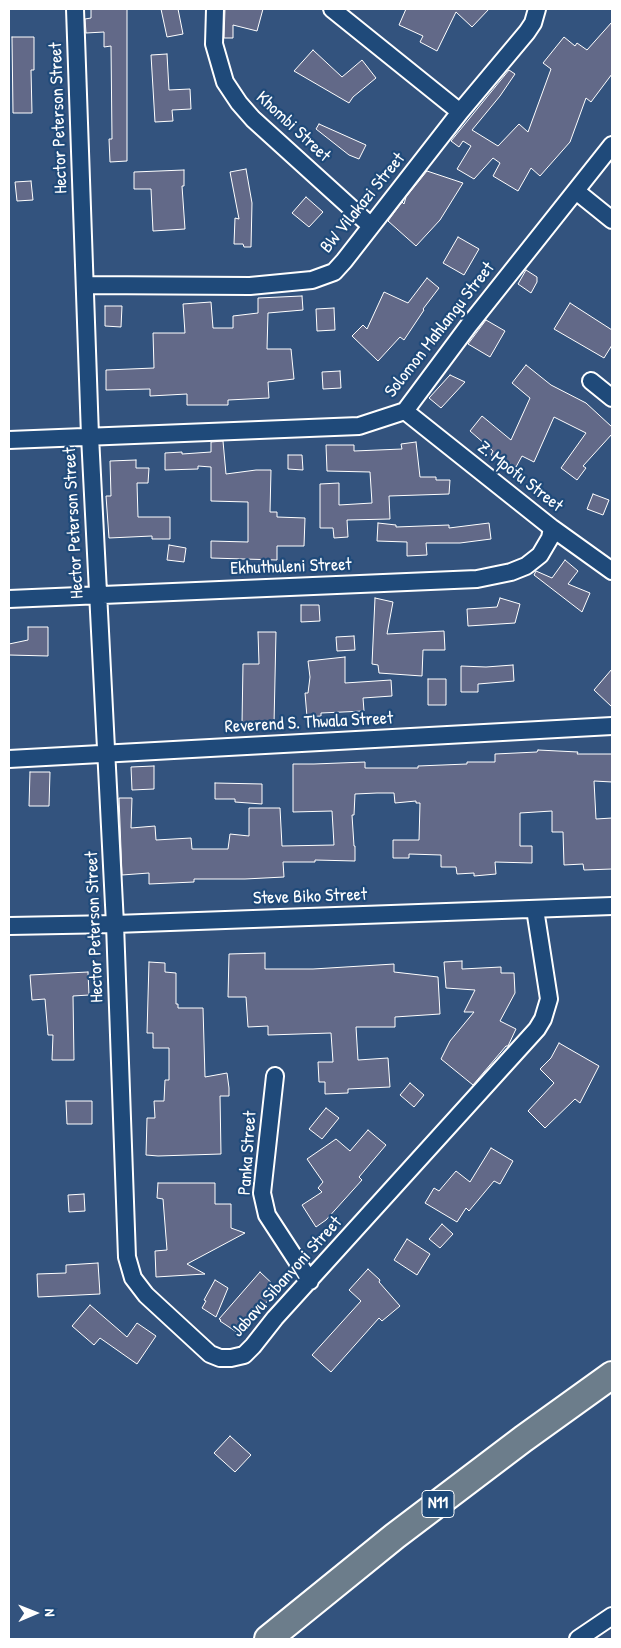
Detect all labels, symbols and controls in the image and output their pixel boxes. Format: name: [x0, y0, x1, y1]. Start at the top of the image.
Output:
street label: Hector Peterson Street: [46, 42, 72, 194]
street label: Khombi Street: [251, 87, 335, 167]
street label: BW Vilakazi Street: [316, 149, 410, 257]
street label: Solomon Mahlangu Street: [380, 258, 500, 402]
street label: Z. Mpofu Street: [473, 437, 567, 517]
street label: Hector Peterson Street: [59, 447, 89, 599]
street label: Ekhuthuleni Street: [230, 554, 352, 580]
street label: Reverend S. Thwala Street: [224, 708, 394, 738]
street label: Hector Peterson Street: [82, 851, 108, 1003]
street label: Steve Biko Street: [253, 884, 367, 910]
street label: Panka Street: [234, 1110, 262, 1196]
street label: Jabavu Sibanyoni Street: [227, 1212, 347, 1342]
road number: N11: [422, 1490, 454, 1518]
north arrow: [10, 1588, 60, 1638]
text: N: [41, 1609, 60, 1617]

